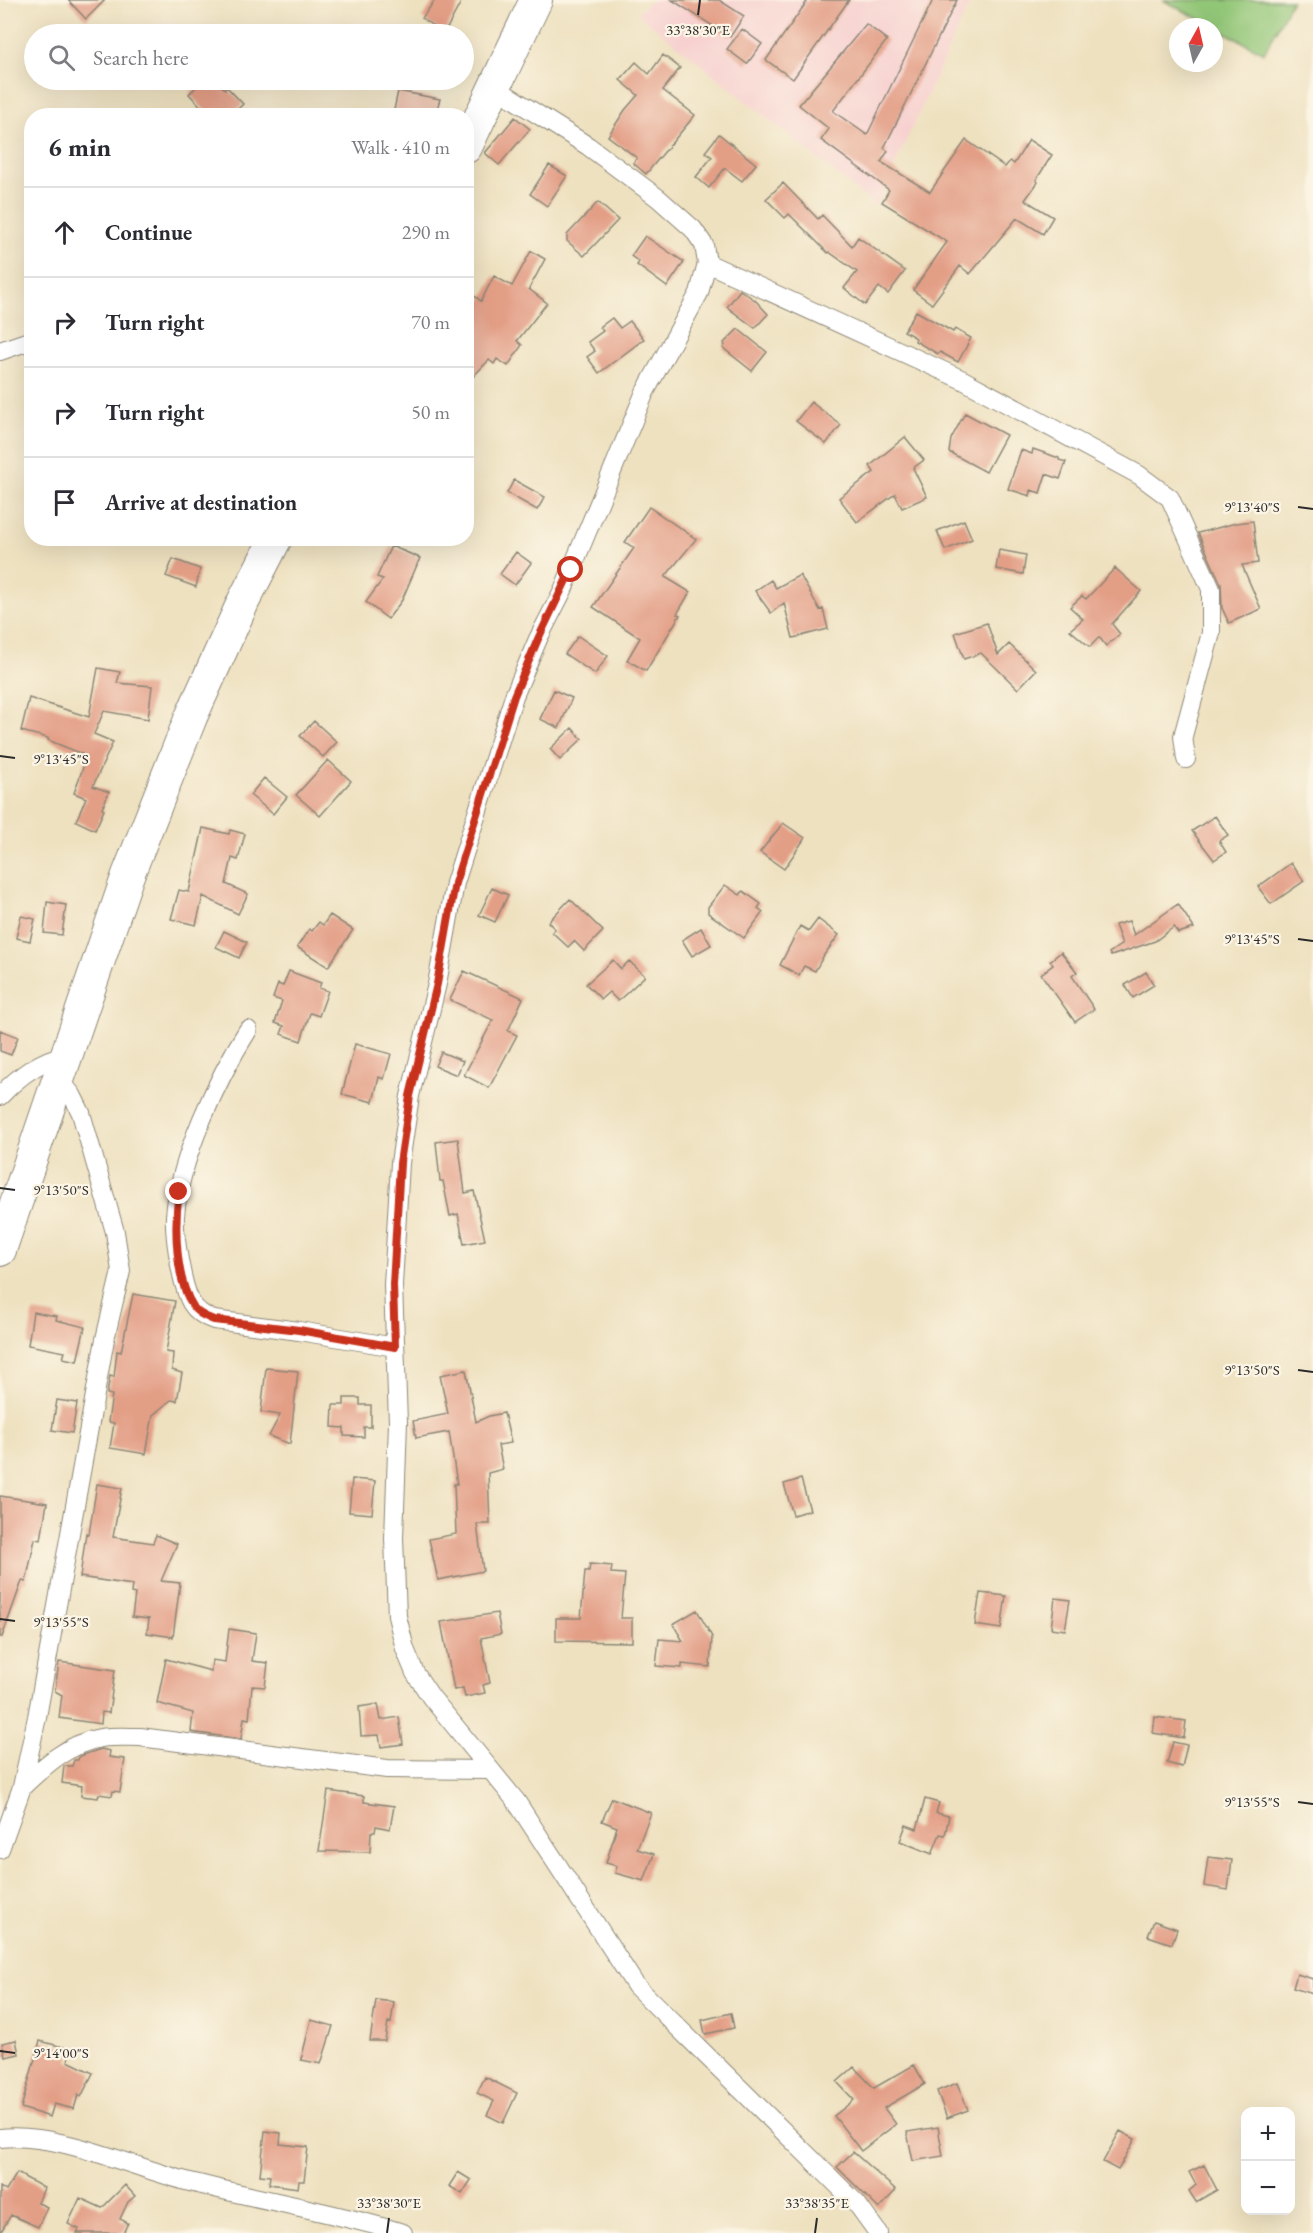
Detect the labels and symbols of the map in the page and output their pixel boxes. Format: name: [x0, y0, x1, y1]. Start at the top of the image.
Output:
north arrow: [1169, 18, 1223, 72]
text: 33°38'30"E: [666, 20, 731, 39]
text: 9°13'40"S: [1224, 497, 1280, 516]
route start: [557, 556, 583, 582]
text: 9°13'45"S: [33, 749, 89, 768]
text: 9°13'45"S: [1224, 929, 1280, 948]
route end: [165, 1178, 191, 1204]
text: 9°13'50"S: [33, 1180, 89, 1199]
text: 9°13'50"S: [1224, 1360, 1280, 1379]
text: 9°13'55"S: [33, 1612, 89, 1631]
text: 9°13'55"S: [1224, 1792, 1280, 1811]
text: 9°14'00"S: [33, 2043, 89, 2062]
text: 33°38'30"E: [357, 2193, 422, 2212]
text: 33°38'35"E: [785, 2193, 850, 2212]

